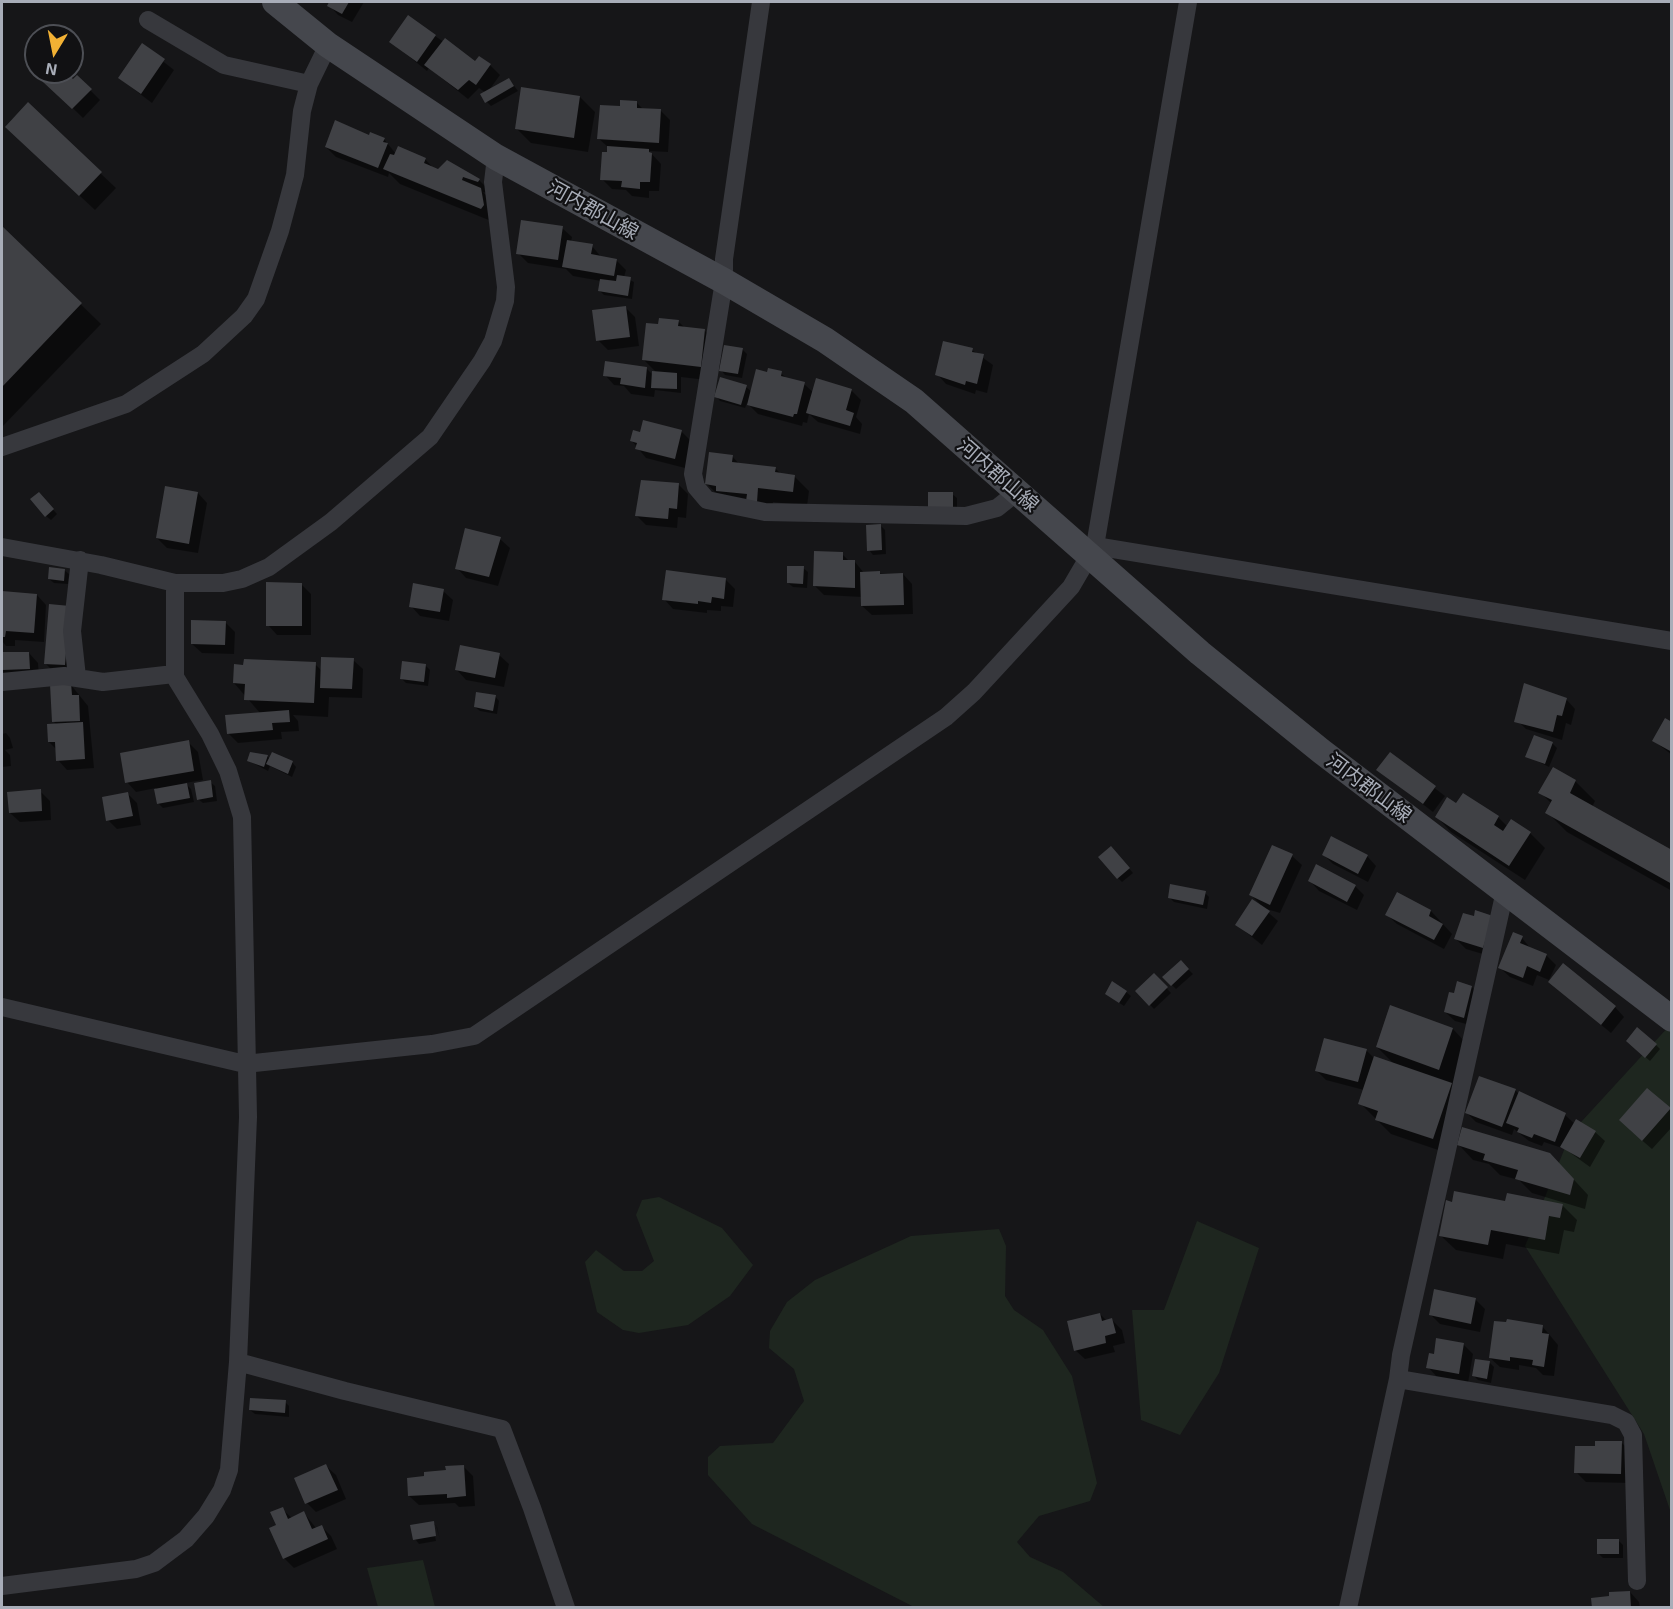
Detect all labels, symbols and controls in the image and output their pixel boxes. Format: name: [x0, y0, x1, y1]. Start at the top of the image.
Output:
north arrow: [24, 24, 84, 84]
text: N: [44, 60, 58, 81]
street label: 河内郡山線: [543, 175, 643, 245]
street label: 河内郡山線: [952, 433, 1044, 517]
street label: 河内郡山線: [1322, 748, 1416, 828]

